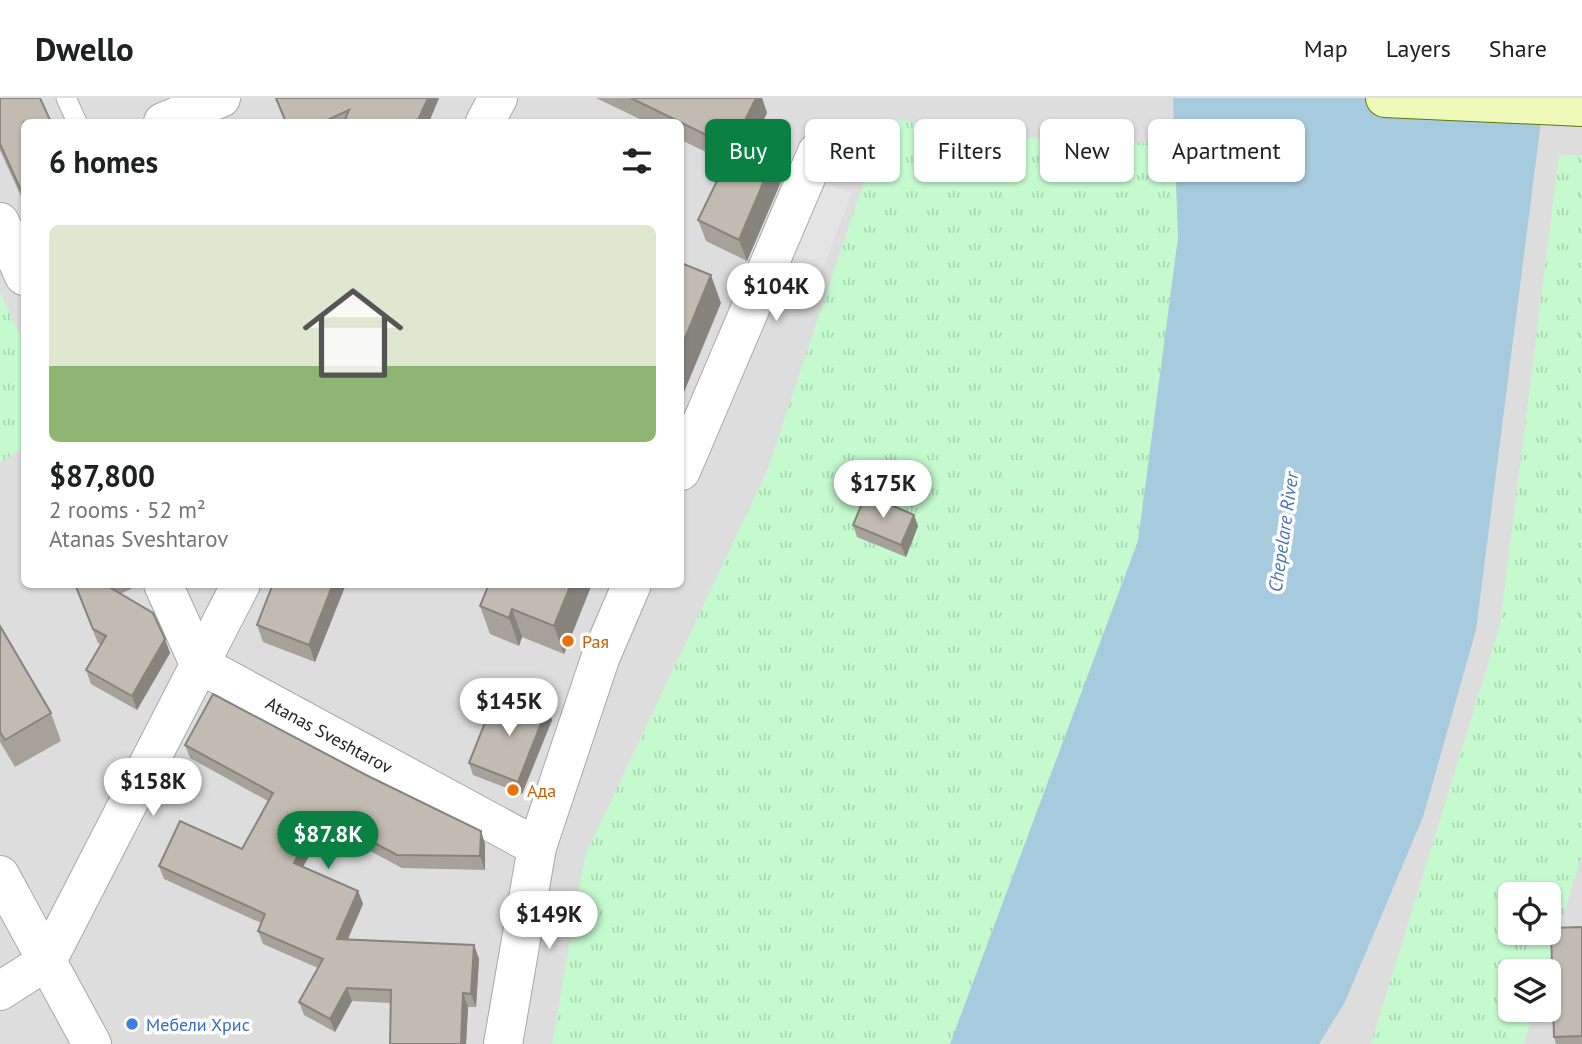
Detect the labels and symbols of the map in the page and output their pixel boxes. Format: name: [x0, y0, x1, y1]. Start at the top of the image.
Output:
pin: $104K: [727, 264, 825, 323]
pin: $175K: [834, 460, 932, 520]
water label: Chepelare River: [1263, 469, 1304, 593]
place label: Рая: [582, 630, 609, 653]
marker: Рая: [560, 633, 576, 649]
pin: $145K: [460, 678, 558, 738]
street label: Atanas Sveshtarov: [262, 691, 397, 778]
pin: $158K: [104, 758, 202, 818]
place label: Ада: [527, 779, 556, 802]
marker: Ада: [505, 782, 521, 798]
pin: $87.8K: [271, 812, 385, 871]
pin: $149K: [500, 892, 598, 951]
place label: Мебели Хрис: [146, 1013, 250, 1036]
marker: Мебели Хрис: [124, 1016, 140, 1032]

